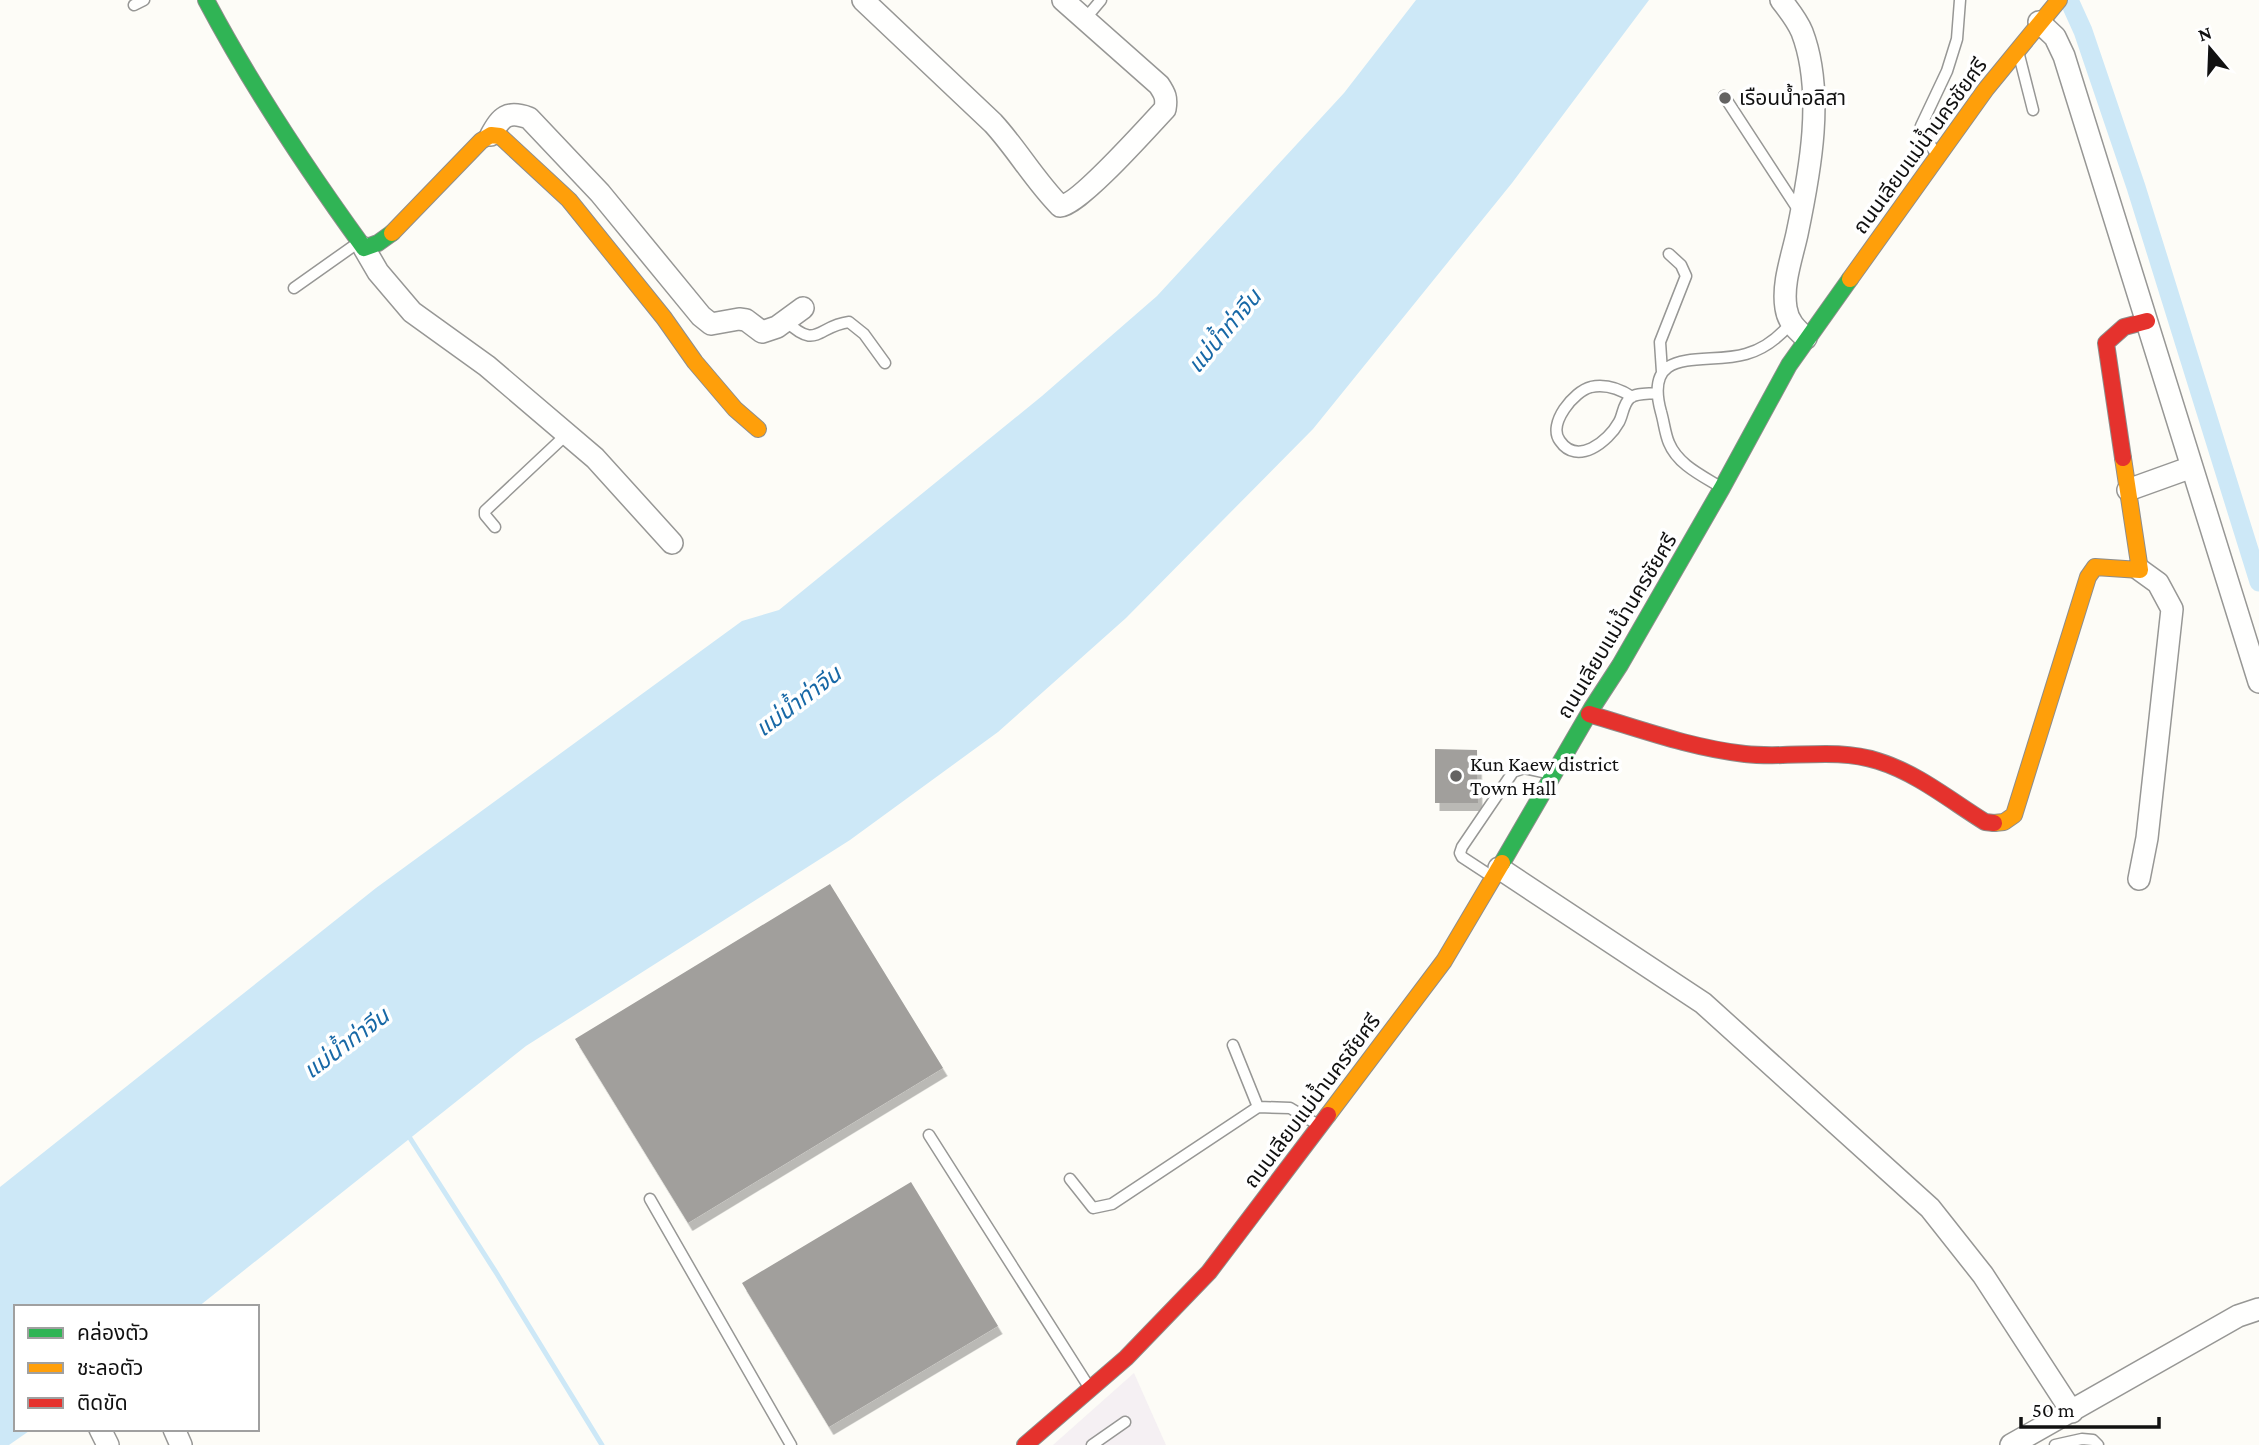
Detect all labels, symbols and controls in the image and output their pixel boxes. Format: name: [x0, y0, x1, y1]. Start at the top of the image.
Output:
north arrow: [2175, 14, 2245, 84]
text: N: [2195, 21, 2214, 45]
street label: ถนนเลียบแม่น้ำนครชัยศรี: [1846, 52, 1992, 238]
place label: เรือนน้ำอลิสา: [1739, 83, 1846, 110]
marker: เรือนน้ำอลิสา: [1717, 90, 1733, 106]
water label: แม่น้ำท่าจีน: [1180, 281, 1267, 378]
street label: ถนนเลียบแม่น้ำนครชัยศรี: [1550, 528, 1682, 723]
water label: แม่น้ำท่าจีน: [748, 657, 847, 742]
place label: Kun Kaew district Town Hall: [1470, 752, 1620, 800]
marker: Kun Kaew district Town Hall: [1448, 768, 1464, 784]
water label: แม่น้ำท่าจีน: [296, 999, 395, 1084]
street label: ถนนเลียบแม่น้ำนครชัยศรี: [1236, 1008, 1385, 1193]
legend: [14, 1305, 259, 1431]
text: คล่องตัว: [77, 1321, 149, 1345]
text: ชะลอตัว: [77, 1356, 143, 1380]
scale bar: [2021, 1386, 2159, 1430]
text: ติดขัด: [77, 1391, 128, 1415]
text: 50 m: [2032, 1398, 2075, 1422]

